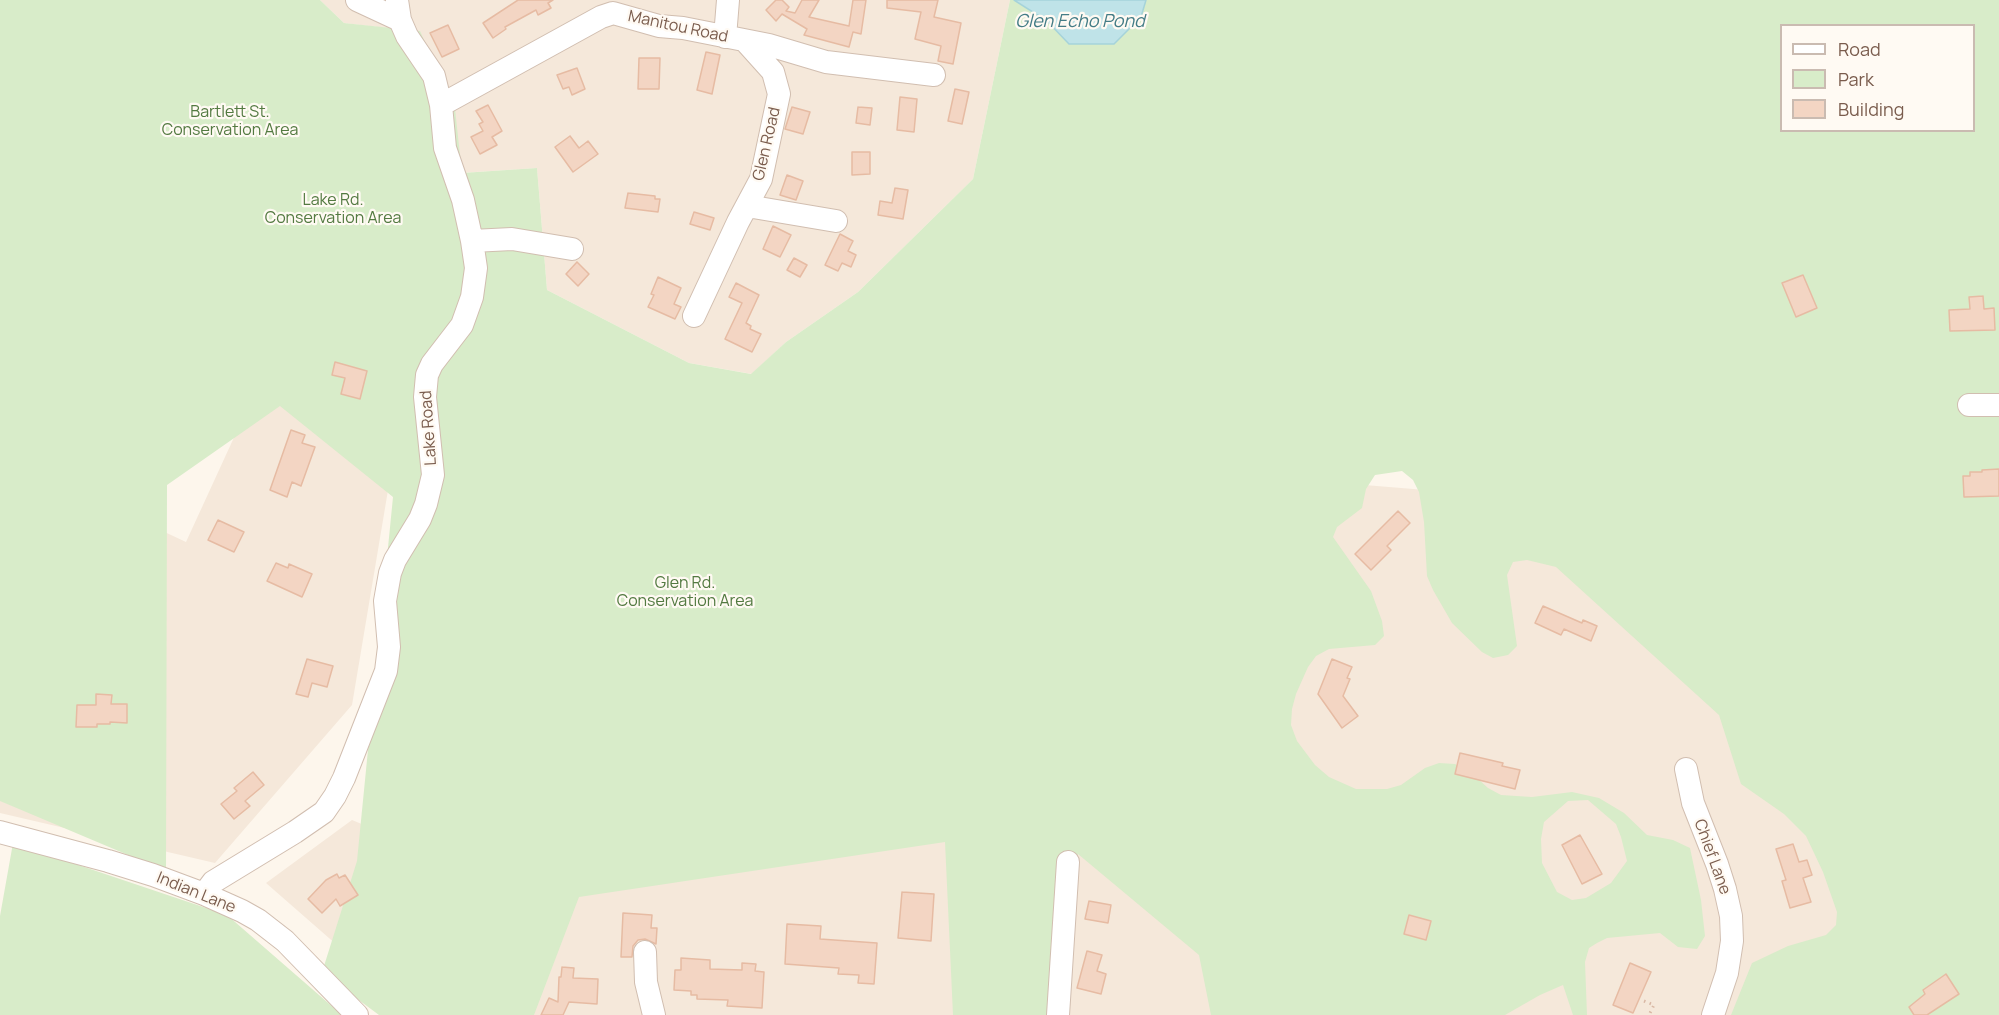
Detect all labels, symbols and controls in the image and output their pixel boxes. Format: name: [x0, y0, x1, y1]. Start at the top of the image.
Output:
street label: Manitou Road: [626, 7, 730, 47]
water label: Glen Echo Pond: [1015, 11, 1145, 33]
legend: [1780, 24, 1975, 132]
text: Road: [1838, 37, 1881, 61]
text: Park: [1838, 67, 1874, 91]
text: Building: [1838, 97, 1904, 121]
park label: Bartlett St. Conservation Area: [162, 103, 298, 141]
street label: Glen Road: [749, 105, 785, 183]
park label: Lake Rd. Conservation Area: [265, 191, 401, 229]
street label: Lake Road: [417, 390, 441, 466]
park label: Glen Rd. Conservation Area: [617, 574, 753, 612]
street label: Chief Lane: [1690, 817, 1734, 897]
street label: Indian Lane: [154, 868, 238, 918]

